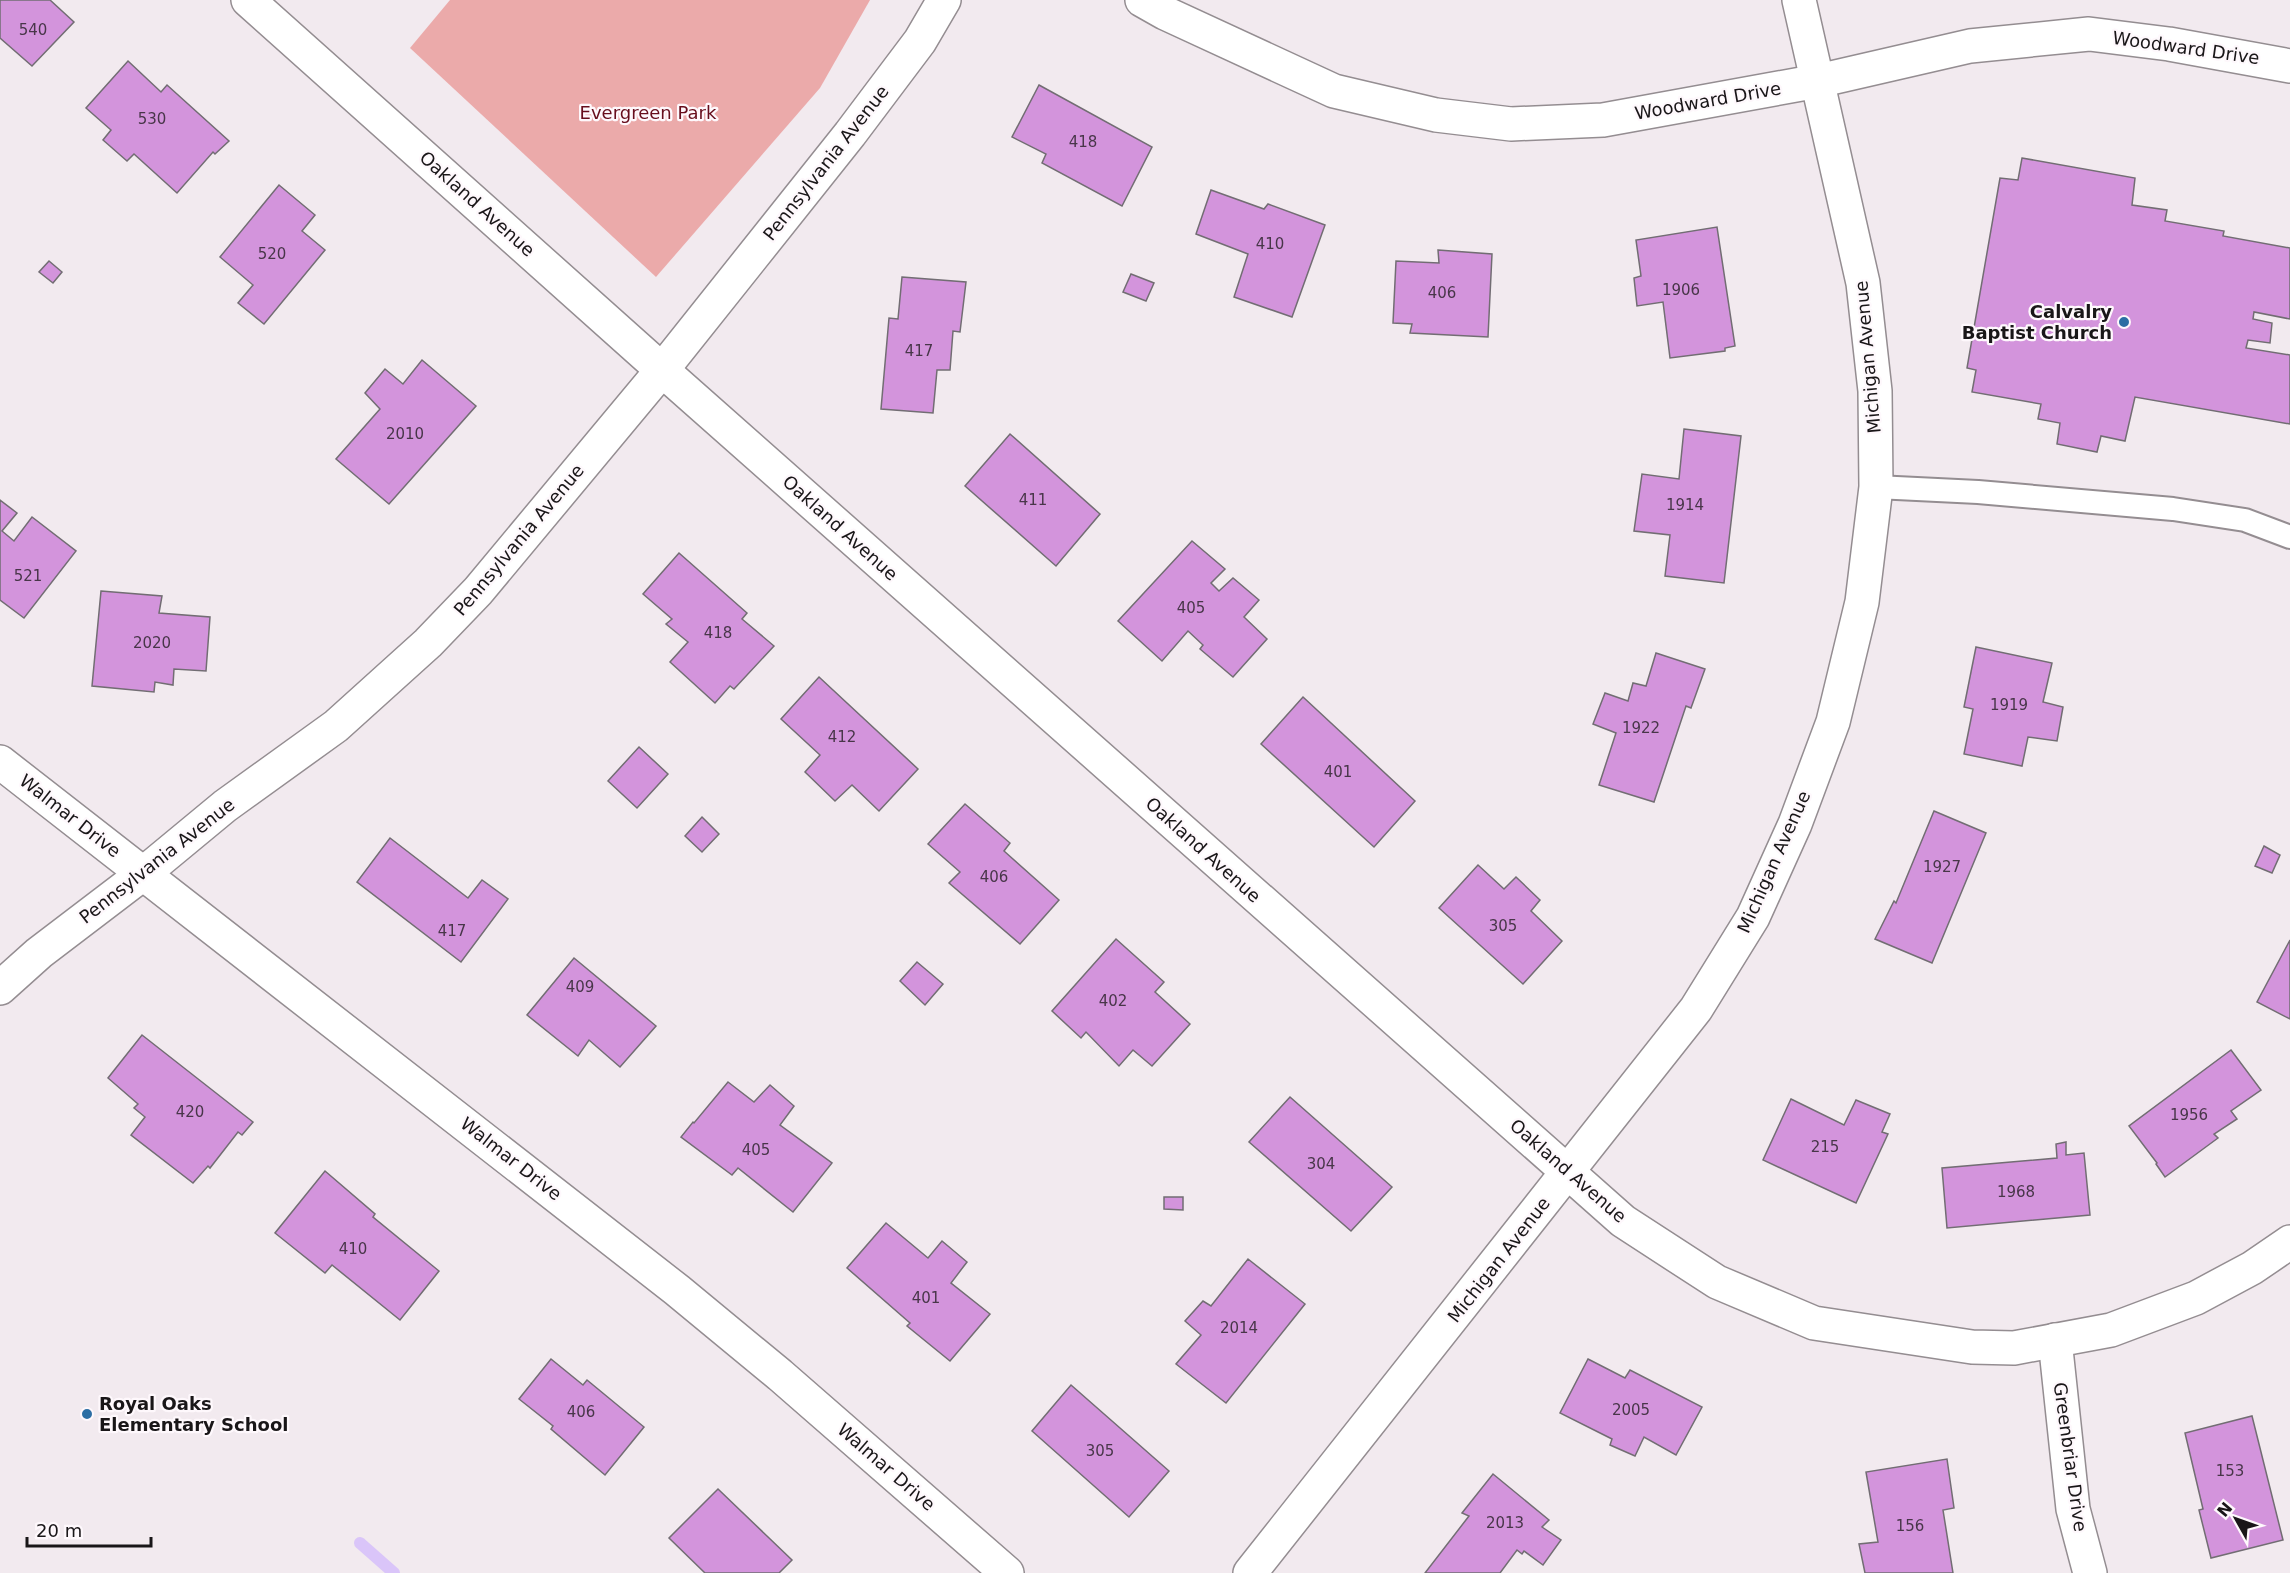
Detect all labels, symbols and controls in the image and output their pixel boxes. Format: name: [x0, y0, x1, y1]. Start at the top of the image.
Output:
house number: 540: [19, 21, 47, 39]
street label: Woodward Drive: [2111, 27, 2261, 68]
street label: Woodward Drive: [1633, 77, 1783, 124]
street label: Pennsylvania Avenue: [759, 81, 893, 244]
park label: Evergreen Park: [580, 102, 717, 123]
house number: 530: [138, 110, 166, 128]
house number: 418: [1069, 133, 1097, 151]
street label: Oakland Avenue: [416, 147, 539, 261]
house number: 410: [1256, 235, 1284, 253]
house number: 520: [258, 245, 286, 263]
street label: Michigan Avenue: [1850, 280, 1885, 434]
house number: 1906: [1662, 281, 1700, 299]
house number: 406: [1428, 284, 1456, 302]
place label: Calvalry Baptist Church: [1962, 301, 2112, 343]
marker: Calvalry Baptist Church: [2117, 315, 2131, 329]
house number: 417: [905, 342, 933, 360]
house number: 2010: [386, 425, 424, 443]
street label: Pennsylvania Avenue: [449, 460, 588, 620]
street label: Oakland Avenue: [779, 471, 902, 585]
house number: 411: [1019, 491, 1047, 509]
house number: 1914: [1666, 496, 1704, 514]
house number: 521: [14, 567, 42, 585]
house number: 405: [1177, 599, 1205, 617]
house number: 418: [704, 624, 732, 642]
house number: 2020: [133, 634, 171, 652]
house number: 1919: [1990, 696, 2028, 714]
house number: 1922: [1622, 719, 1660, 737]
house number: 412: [828, 728, 856, 746]
house number: 401: [1324, 763, 1352, 781]
street label: Walmar Drive: [16, 770, 125, 862]
street label: Michigan Avenue: [1733, 787, 1814, 936]
street label: Oakland Avenue: [1142, 793, 1265, 907]
street label: Pennsylvania Avenue: [75, 794, 238, 928]
house number: 1927: [1923, 858, 1961, 876]
house number: 406: [980, 868, 1008, 886]
house number: 305: [1489, 917, 1517, 935]
house number: 417: [438, 922, 466, 940]
house number: 409: [566, 978, 594, 996]
house number: 402: [1099, 992, 1127, 1010]
house number: 420: [176, 1103, 204, 1121]
house number: 1956: [2170, 1106, 2208, 1124]
street label: Walmar Drive: [457, 1113, 566, 1205]
street label: Oakland Avenue: [1506, 1114, 1631, 1227]
house number: 215: [1811, 1138, 1839, 1156]
house number: 405: [742, 1141, 770, 1159]
house number: 304: [1307, 1155, 1335, 1173]
house number: 1968: [1997, 1183, 2035, 1201]
street label: Michigan Avenue: [1443, 1193, 1554, 1327]
house number: 410: [339, 1240, 367, 1258]
house number: 401: [912, 1289, 940, 1307]
house number: 2014: [1220, 1319, 1258, 1337]
street label: Greenbriar Drive: [2050, 1381, 2091, 1533]
place label: Royal Oaks Elementary School: [99, 1393, 288, 1435]
house number: 2005: [1612, 1401, 1650, 1419]
house number: 406: [567, 1403, 595, 1421]
marker: Royal Oaks Elementary School: [80, 1407, 94, 1421]
street label: Walmar Drive: [833, 1419, 939, 1515]
house number: 305: [1086, 1442, 1114, 1460]
house number: 153: [2216, 1462, 2244, 1480]
north arrow: [2206, 1489, 2266, 1549]
text: N: [2213, 1498, 2236, 1521]
scale bar: [27, 1510, 152, 1548]
house number: 2013: [1486, 1514, 1524, 1532]
house number: 156: [1896, 1517, 1924, 1535]
text: 20 m: [36, 1520, 82, 1541]

